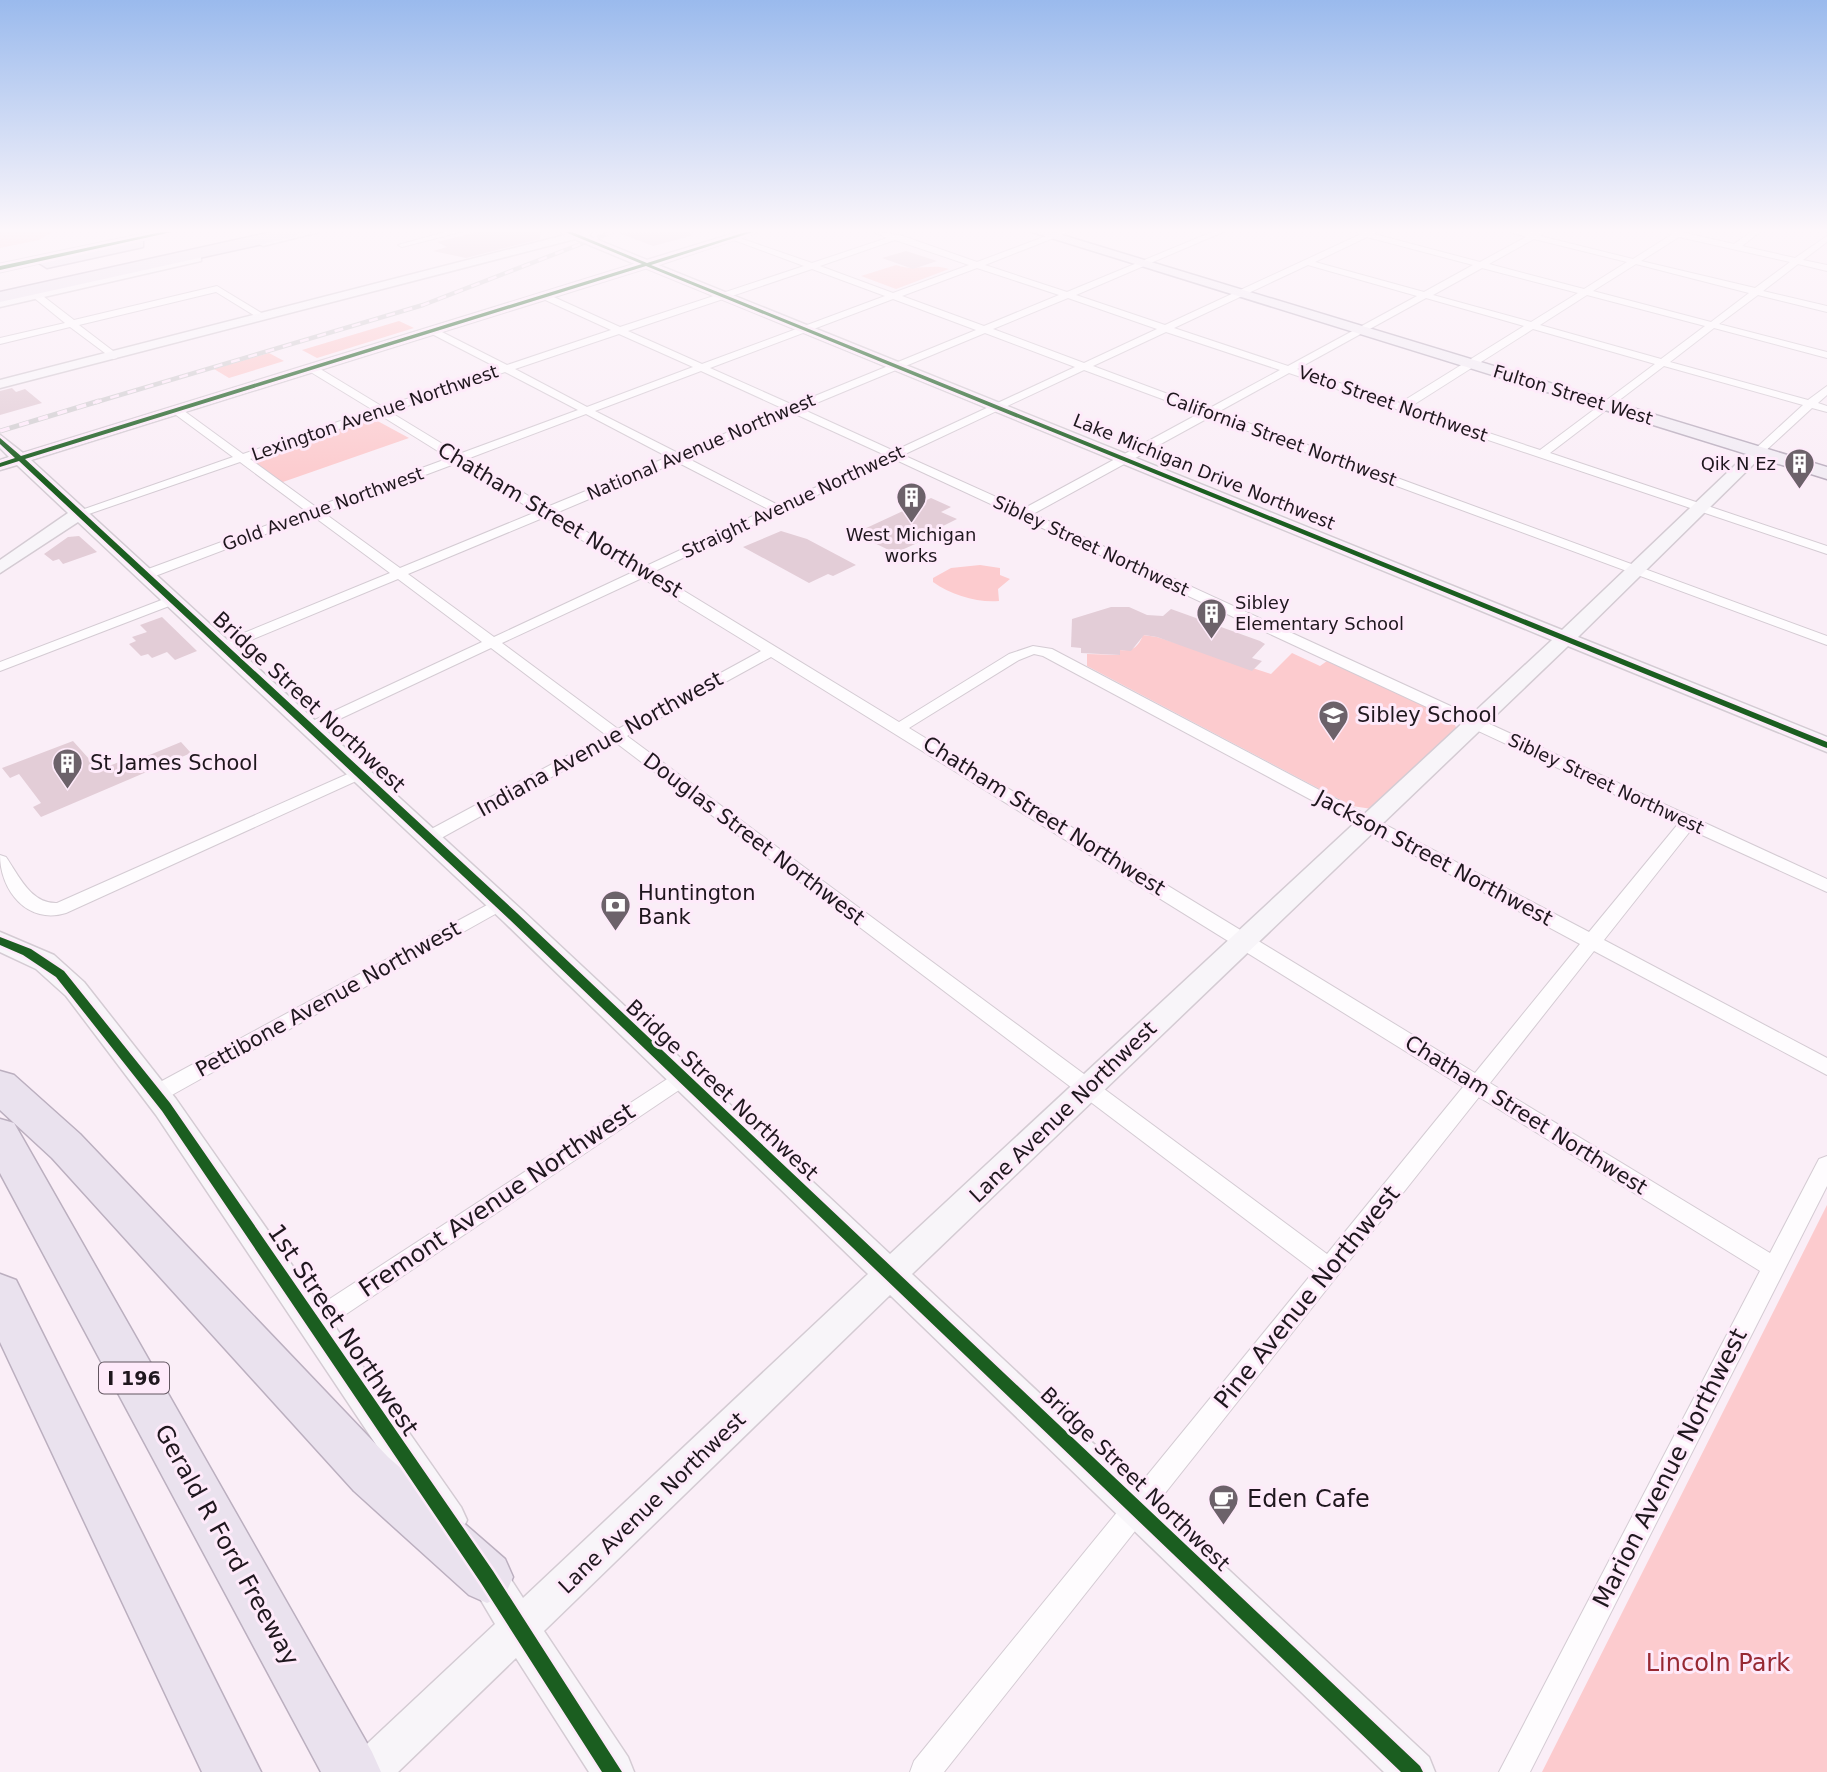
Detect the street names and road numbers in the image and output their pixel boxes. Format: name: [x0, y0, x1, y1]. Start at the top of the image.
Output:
street label: Lexington Avenue Northwest: [249, 360, 501, 465]
street label: Fulton Street West: [1491, 360, 1655, 429]
street label: Veto Street Northwest: [1296, 361, 1491, 446]
street label: California Street Northwest: [1163, 387, 1399, 490]
street label: National Avenue Northwest: [584, 389, 818, 504]
street label: Lake Michigan Drive Northwest: [1070, 409, 1338, 534]
street label: Chatham Street Northwest: [433, 437, 687, 603]
street label: Straight Avenue Northwest: [678, 441, 907, 562]
street label: Gold Avenue Northwest: [219, 462, 426, 555]
street label: Sibley Street Northwest: [990, 491, 1192, 600]
street label: Bridge Street Northwest: [208, 607, 410, 797]
street label: Indiana Avenue Northwest: [473, 666, 727, 822]
street label: Sibley Street Northwest: [1505, 729, 1707, 838]
street label: Chatham Street Northwest: [919, 731, 1169, 901]
street label: Douglas Street Northwest: [639, 748, 869, 930]
street label: Jackson Street Northwest: [1310, 784, 1557, 931]
street label: Pettibone Avenue Northwest: [191, 916, 465, 1082]
street label: Bridge Street Northwest: [621, 995, 823, 1185]
street label: Lane Avenue Northwest: [965, 1016, 1161, 1208]
street label: Chatham Street Northwest: [1401, 1030, 1651, 1200]
street label: Fremont Avenue Northwest: [354, 1097, 640, 1303]
street label: Pine Avenue Northwest: [1209, 1180, 1405, 1414]
street label: 1st Street Northwest: [262, 1219, 424, 1441]
street label: Marion Avenue Northwest: [1587, 1324, 1753, 1612]
road number: I 196: [99, 1362, 169, 1394]
street label: Bridge Street Northwest: [1035, 1382, 1235, 1576]
street label: Lane Avenue Northwest: [554, 1407, 750, 1599]
street label: Gerald R Ford Freeway: [149, 1420, 305, 1670]

